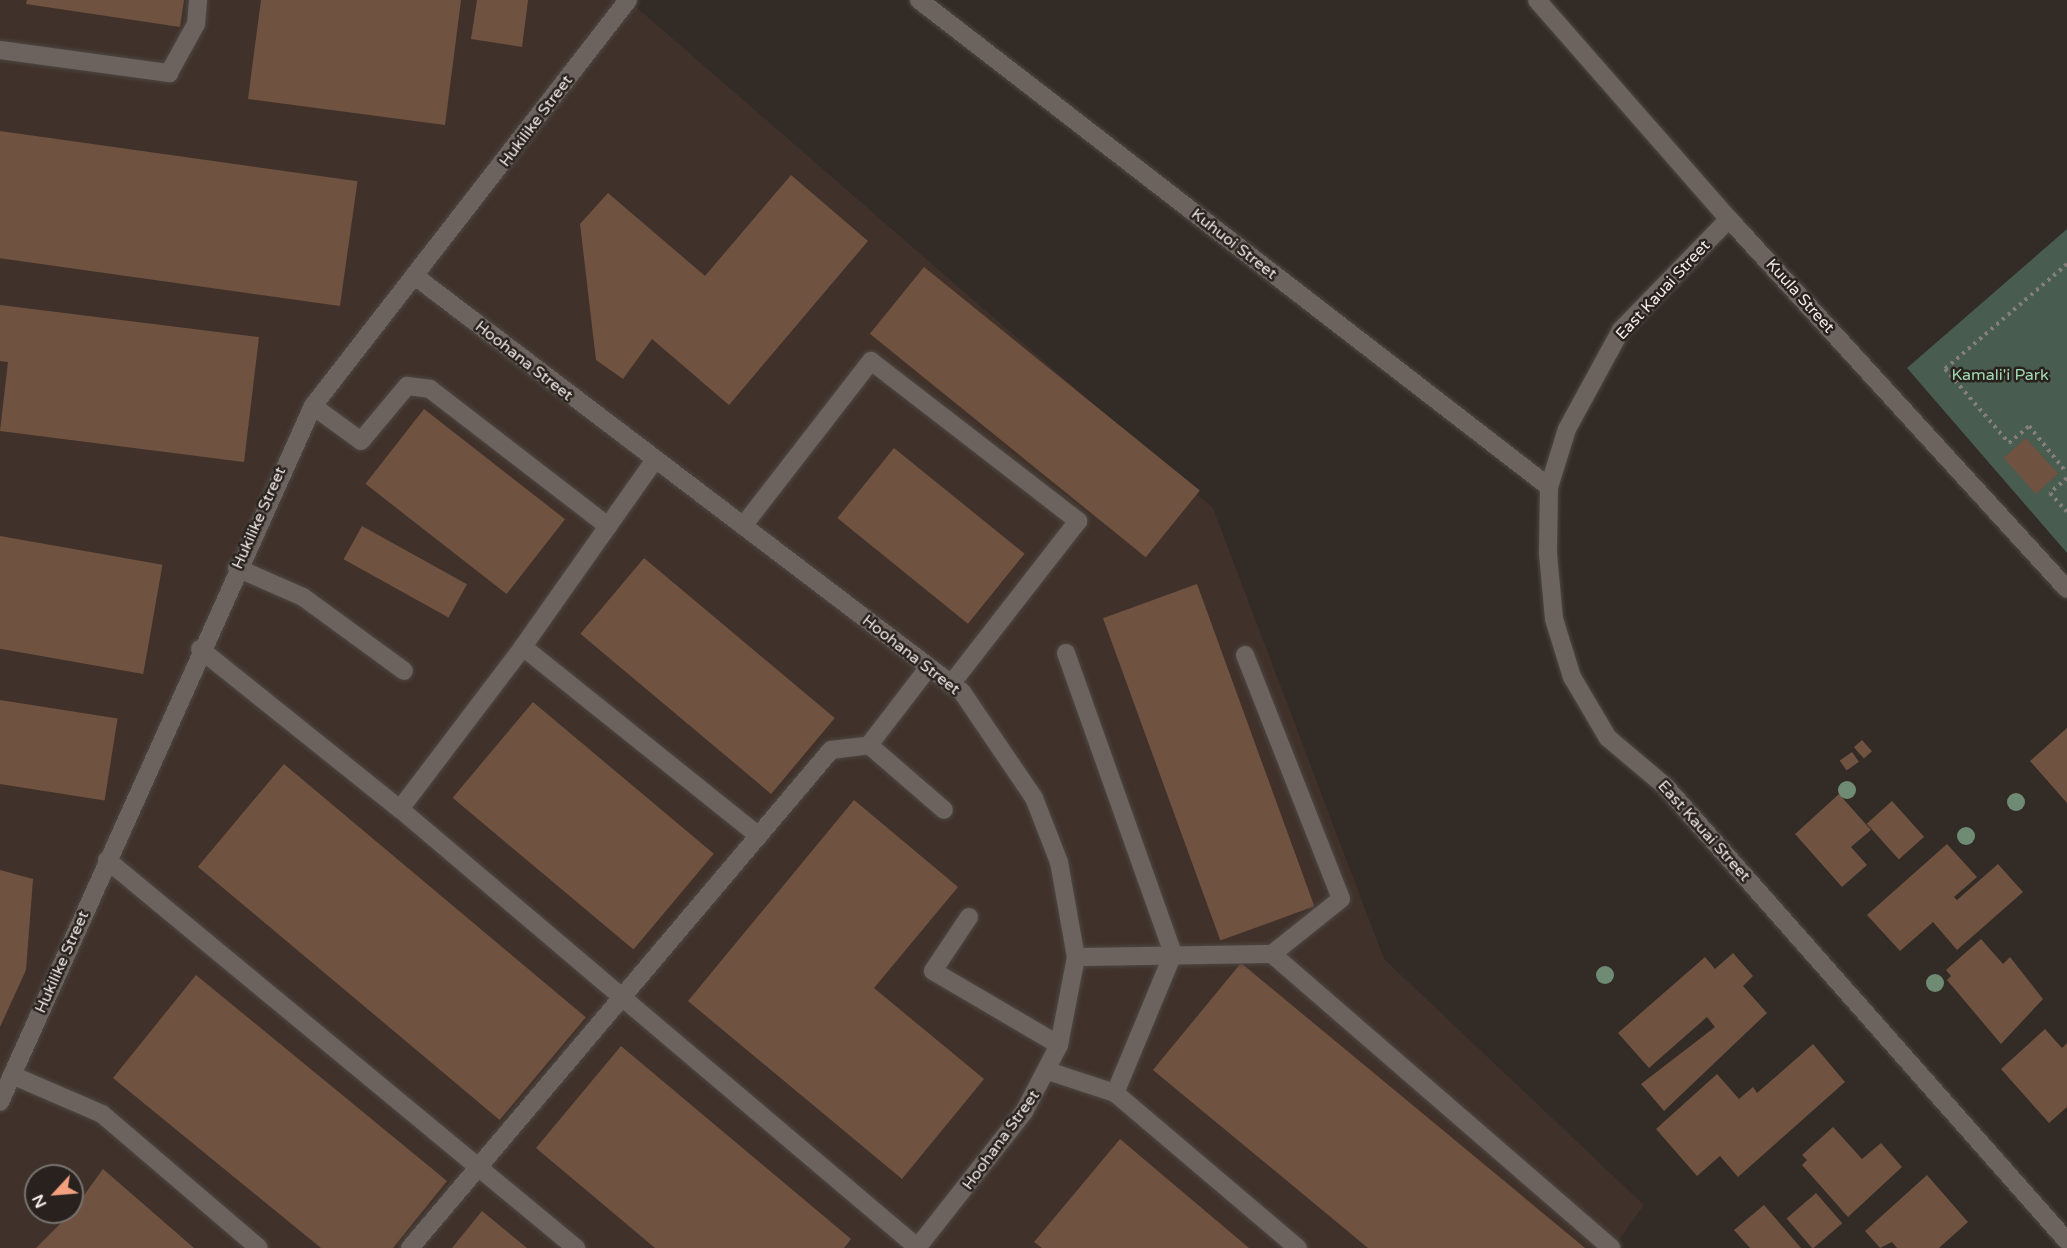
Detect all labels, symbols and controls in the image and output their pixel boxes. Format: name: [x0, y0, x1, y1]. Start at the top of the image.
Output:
street label: Hukilike Street: [495, 71, 577, 171]
street label: Kuhuoi Street: [1187, 205, 1281, 283]
street label: East Kauai Street: [1612, 236, 1714, 344]
street label: Kuula Street: [1762, 255, 1838, 337]
street label: Hoohana Street: [471, 317, 577, 405]
park label: Kamali'i Park: [1951, 365, 2049, 385]
street label: Hukilike Street: [228, 464, 290, 572]
street label: Hoohana Street: [858, 611, 964, 699]
street label: East Kauai Street: [1654, 777, 1754, 885]
street label: Hukilike Street: [31, 908, 93, 1016]
street label: Hoohana Street: [958, 1086, 1044, 1194]
north arrow: [24, 1164, 84, 1224]
text: N: [28, 1191, 51, 1211]

